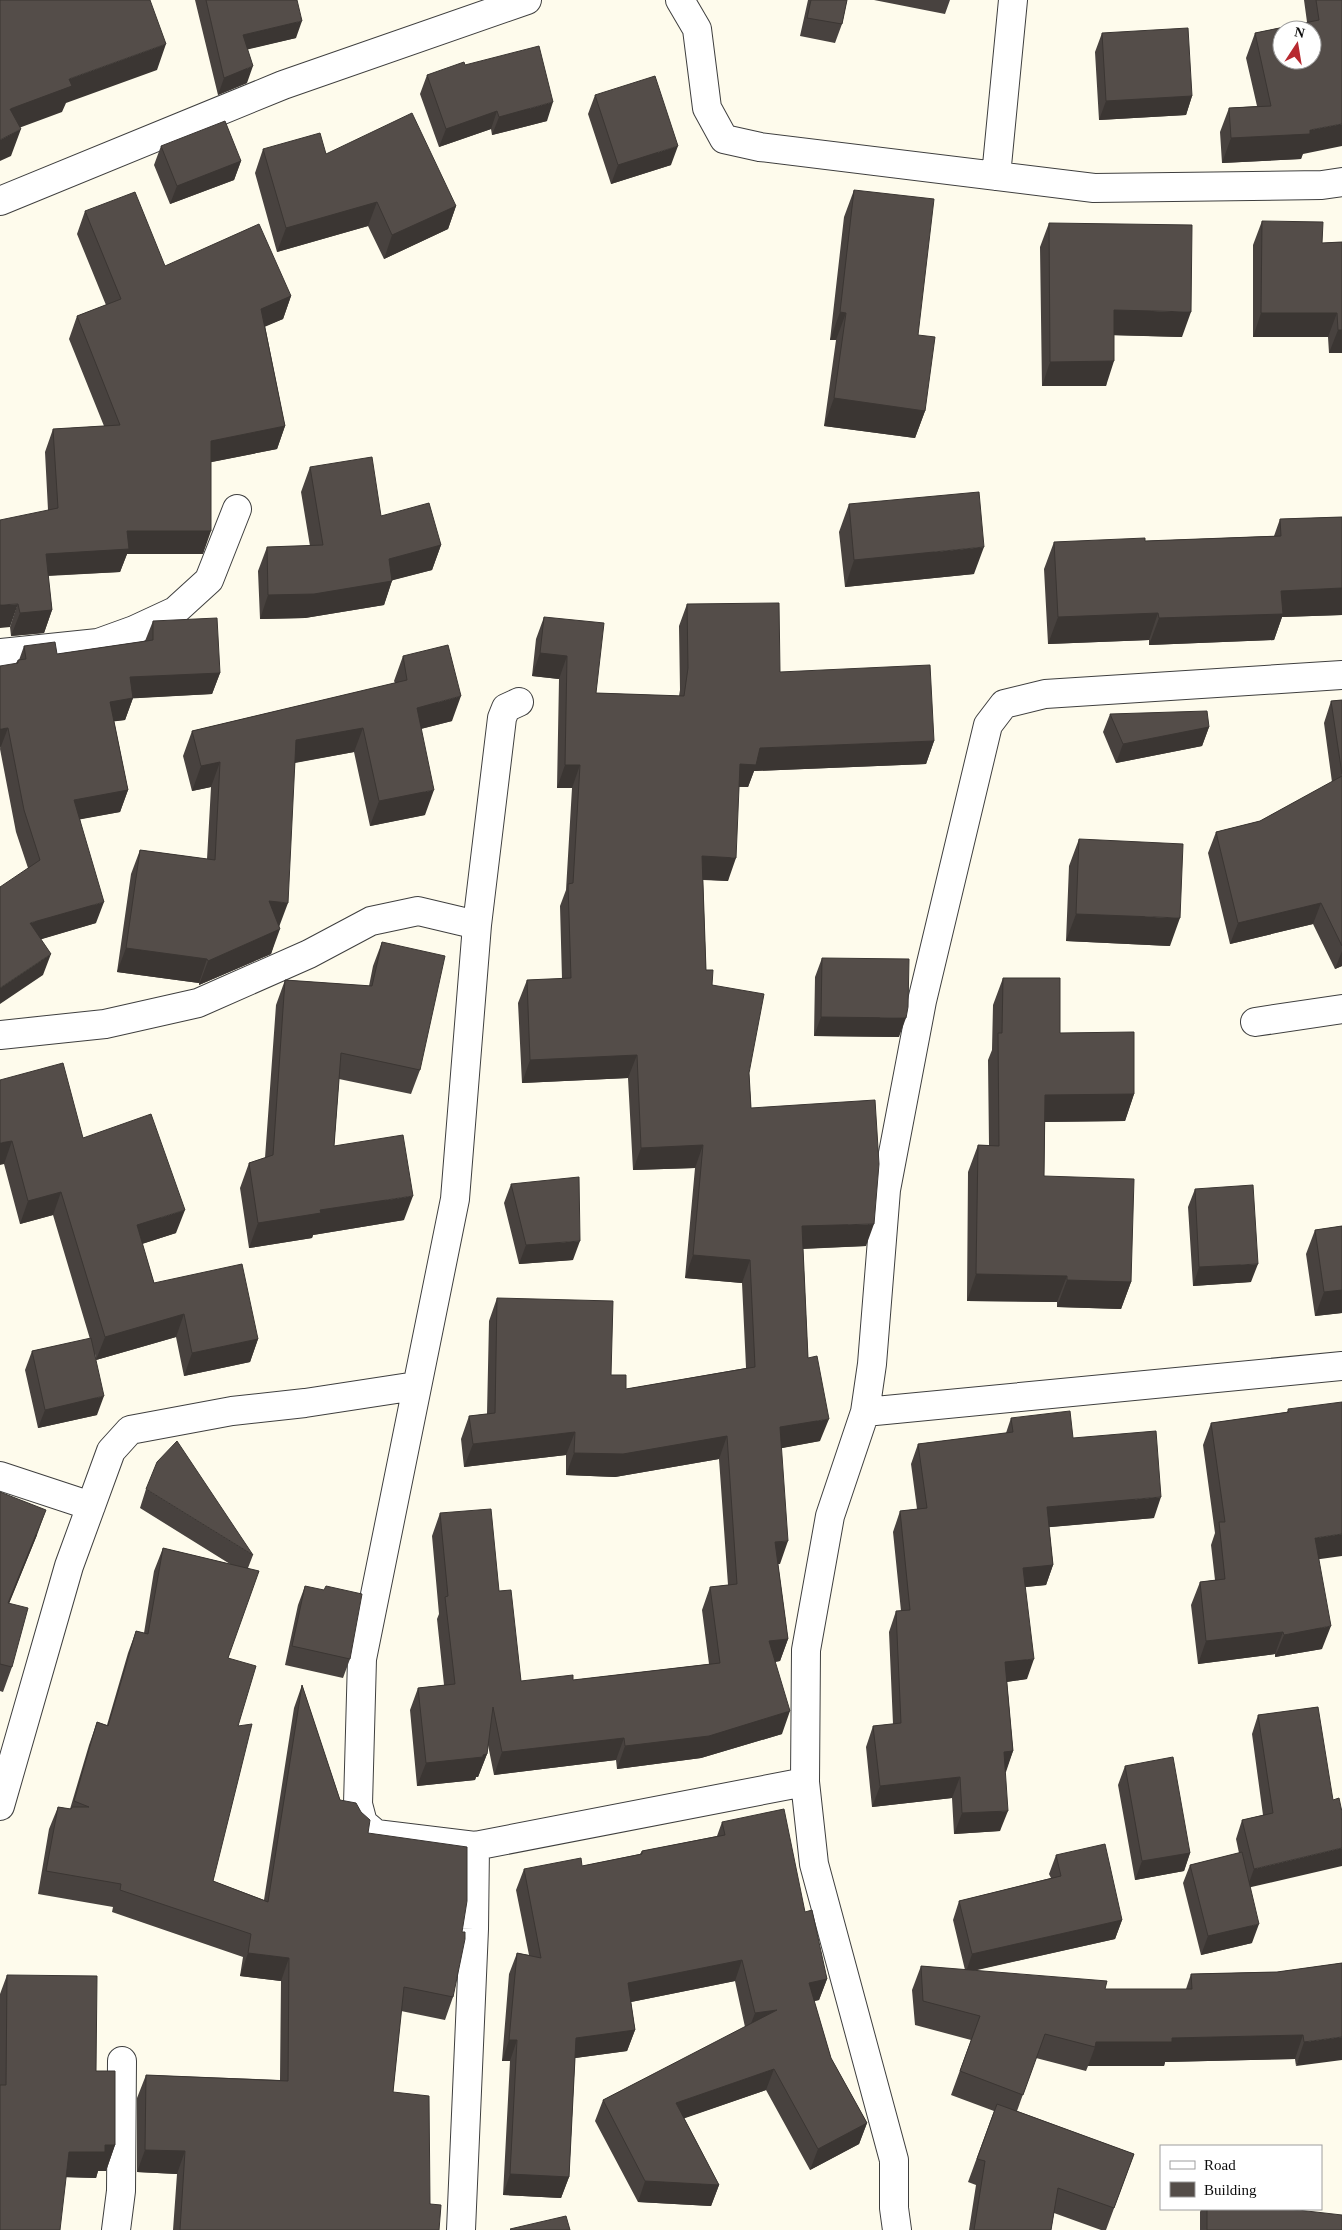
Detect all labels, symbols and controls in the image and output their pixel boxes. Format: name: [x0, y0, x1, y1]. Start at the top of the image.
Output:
north arrow: [1272, 20, 1322, 70]
text: N: [1293, 24, 1306, 41]
legend: [1160, 2145, 1322, 2210]
text: Road: [1204, 2157, 1236, 2173]
text: Building: [1204, 2182, 1257, 2198]

